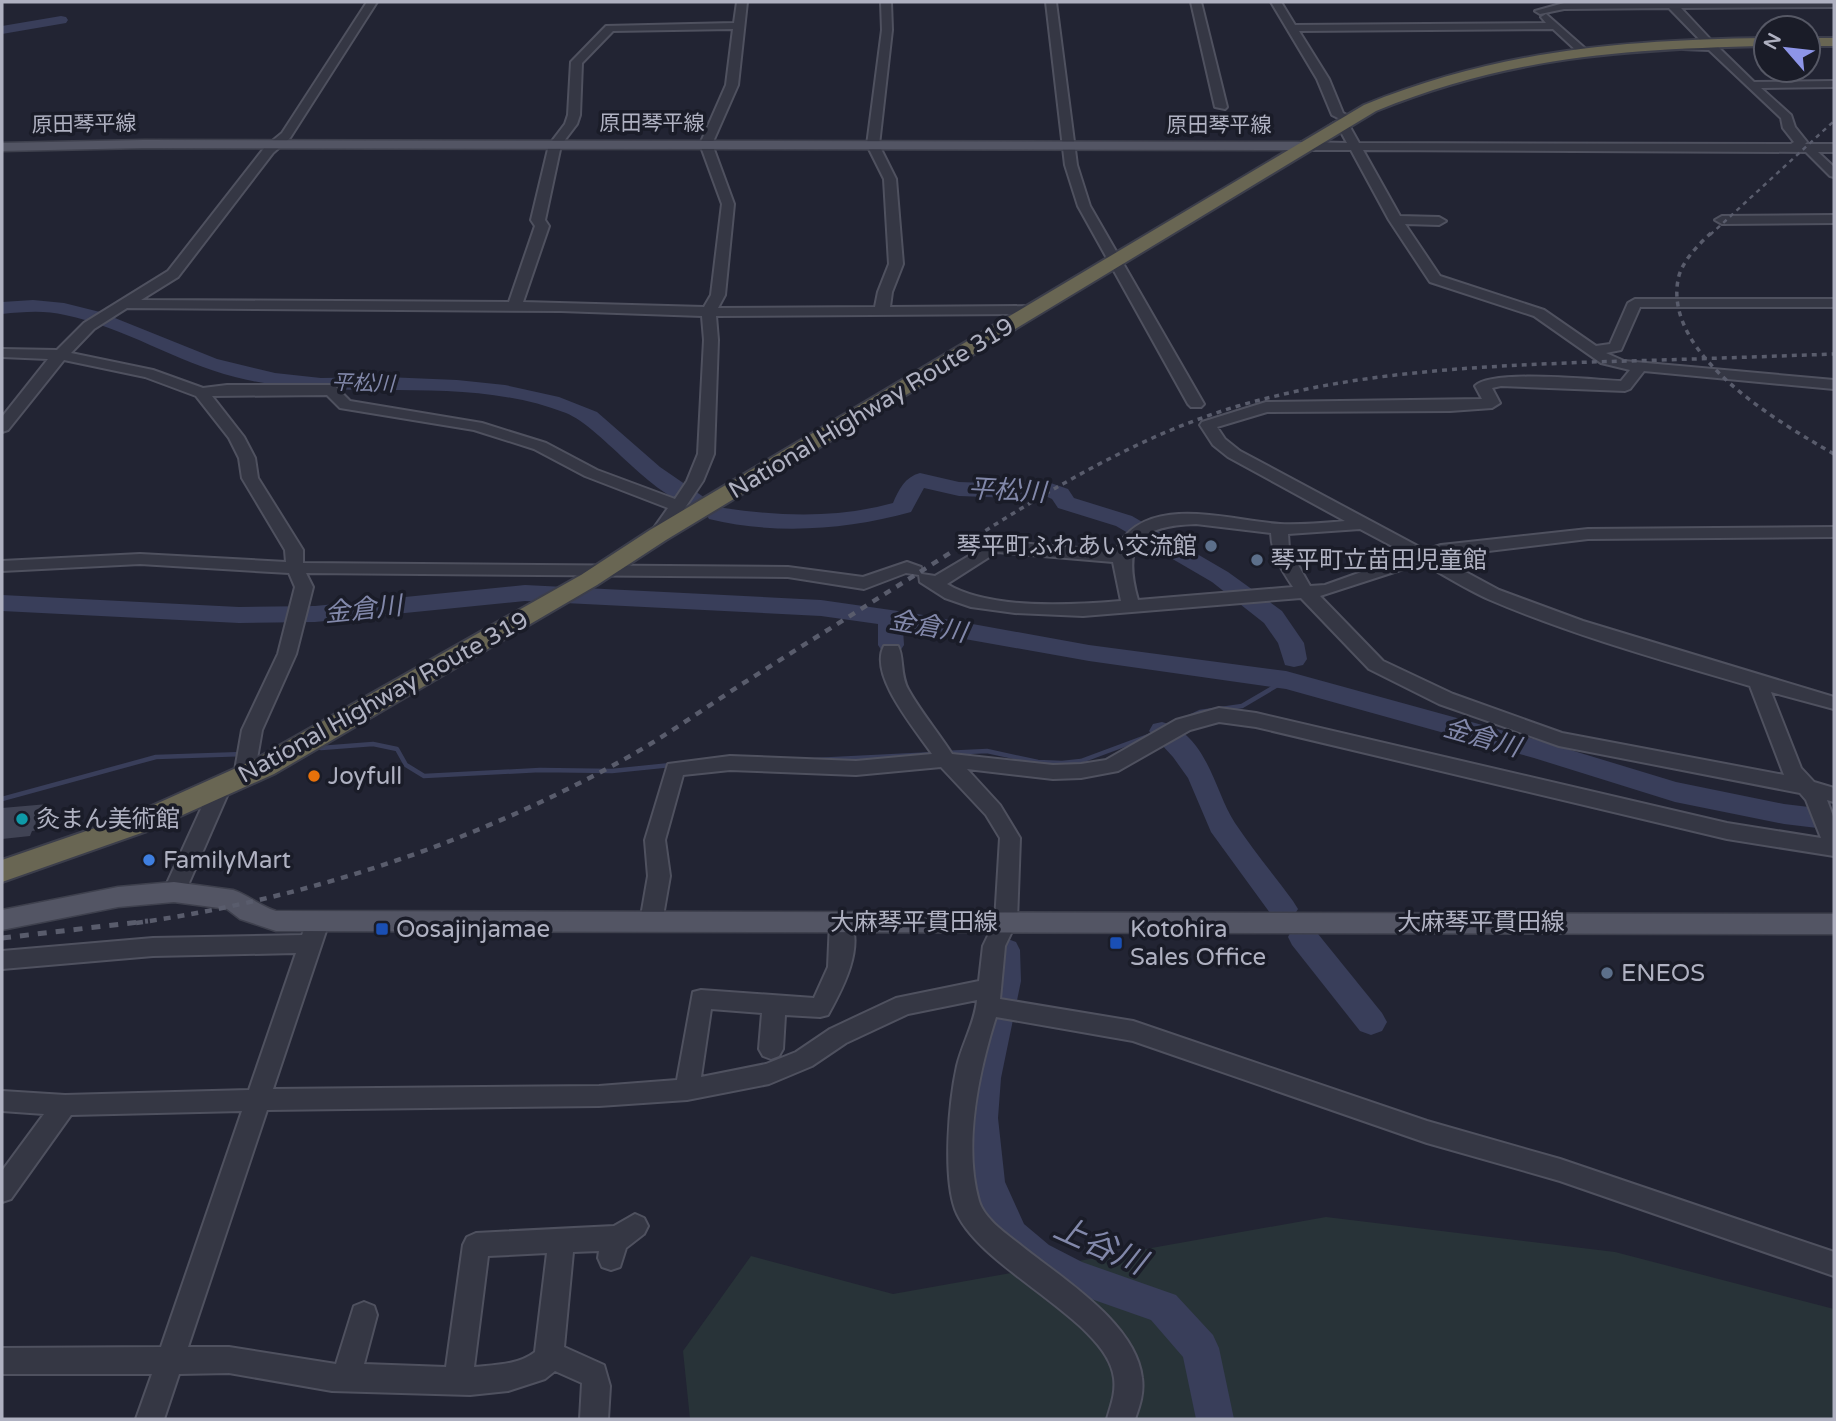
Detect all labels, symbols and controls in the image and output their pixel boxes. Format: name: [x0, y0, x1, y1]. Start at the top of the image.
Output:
north arrow: [1752, 14, 1822, 84]
text: N: [1760, 30, 1786, 53]
street label: 原田琴平線: [31, 111, 137, 138]
street label: 原田琴平線: [600, 111, 705, 136]
street label: 原田琴平線: [1167, 113, 1272, 138]
street label: National Highway Route 319: [723, 312, 1019, 505]
water label: 平松川: [331, 370, 397, 397]
water label: 平松川: [967, 473, 1050, 508]
place label: 琴平町ふれあい交流館: [957, 532, 1197, 561]
marker: 琴平町ふれあい交流館: [1203, 538, 1219, 554]
place label: 琴平町立苗田児童館: [1271, 546, 1487, 575]
marker: 琴平町立苗田児童館: [1249, 552, 1265, 568]
water label: 金倉川: [323, 590, 406, 629]
water label: 金倉川: [887, 604, 972, 649]
street label: National Highway Route 319: [233, 605, 534, 790]
water label: 金倉川: [1440, 712, 1527, 764]
place label: Joyfull: [328, 762, 402, 791]
marker: Joyfull: [306, 768, 322, 784]
place label: 灸まん美術館: [36, 805, 180, 834]
marker: 灸まん美術館: [14, 811, 30, 827]
place label: FamilyMart: [163, 846, 291, 875]
marker: FamilyMart: [141, 852, 157, 868]
street label: 大麻琴平貫田線: [830, 908, 998, 937]
street label: 大麻琴平貫田線: [1397, 908, 1565, 937]
place label: Oosajinjamae: [396, 915, 550, 944]
place label: Kotohira Sales Office: [1130, 915, 1266, 972]
marker: Oosajinjamae: [374, 921, 390, 937]
marker: Kotohira Sales Office: [1108, 935, 1124, 951]
place label: ENEOS: [1621, 959, 1705, 988]
marker: ENEOS: [1599, 965, 1615, 981]
water label: 上谷川: [1048, 1209, 1154, 1284]

